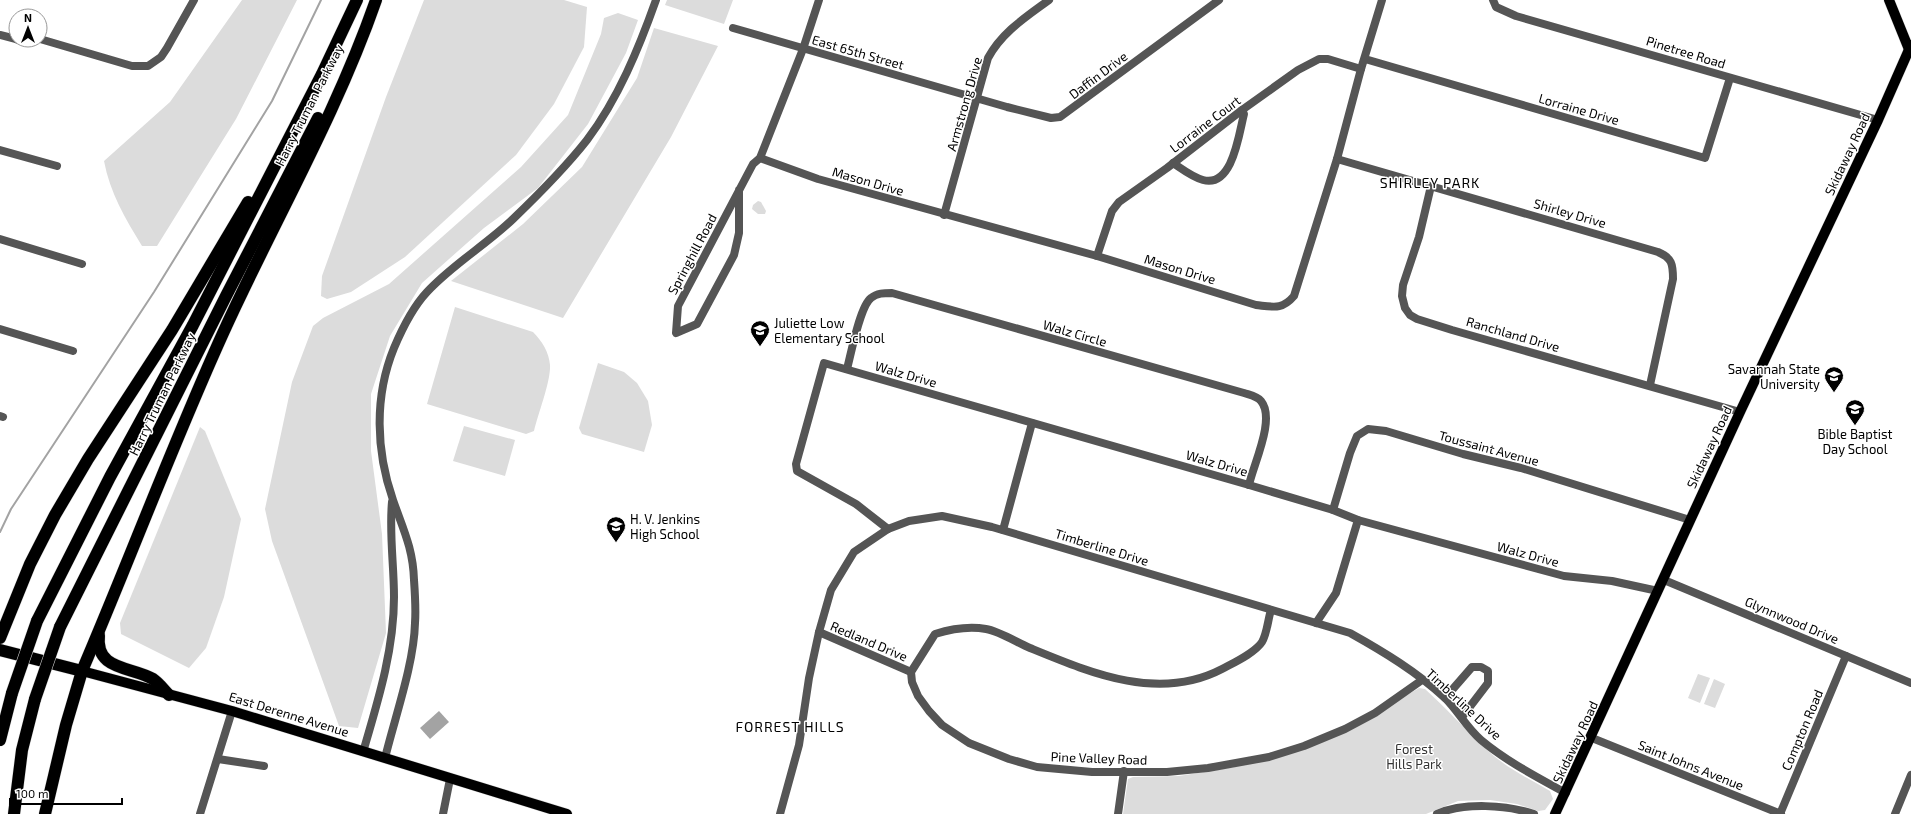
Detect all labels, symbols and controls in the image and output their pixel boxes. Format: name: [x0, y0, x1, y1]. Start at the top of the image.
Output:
north arrow: [8, 8, 48, 48]
text: N: [24, 11, 32, 24]
street label: East 65th Street: [810, 31, 906, 73]
street label: Pinetree Road: [1644, 32, 1728, 72]
street label: Harry Truman Parkway: [271, 41, 347, 169]
street label: Daffin Drive: [1066, 48, 1130, 102]
street label: Armstrong Drive: [943, 55, 985, 153]
street label: Lorraine Drive: [1537, 90, 1621, 128]
street label: Lorraine Court: [1166, 92, 1244, 156]
street label: Skidaway Road: [1821, 110, 1873, 198]
street label: Mason Drive: [830, 163, 906, 199]
district label: SHIRLEY PARK: [1380, 174, 1480, 191]
street label: Shirley Drive: [1532, 195, 1608, 231]
street label: Springhill Road: [664, 211, 720, 297]
street label: Mason Drive: [1142, 251, 1218, 287]
street label: Ranchland Drive: [1464, 313, 1562, 355]
place label: Juliette Low Elementary School: [774, 315, 885, 346]
street label: Walz Circle: [1041, 316, 1109, 350]
school or university icon: Juliette Low Elementary School: [749, 319, 771, 347]
street label: Harry Truman Parkway: [125, 330, 199, 458]
street label: Walz Drive: [873, 358, 939, 390]
place label: Savannah State University: [1728, 361, 1820, 392]
school or university icon: Savannah State University: [1823, 365, 1845, 393]
school or university icon: Bible Baptist Day School: [1844, 398, 1866, 426]
street label: Skidaway Road: [1683, 403, 1735, 491]
place label: Bible Baptist Day School: [1818, 426, 1892, 457]
street label: Toussaint Avenue: [1437, 427, 1541, 469]
street label: Walz Drive: [1184, 447, 1250, 479]
place label: H. V. Jenkins High School: [630, 511, 700, 542]
school or university icon: H. V. Jenkins High School: [605, 515, 627, 543]
street label: Timberline Drive: [1053, 525, 1151, 569]
street label: Walz Drive: [1495, 538, 1561, 570]
street label: Glynnwood Drive: [1743, 593, 1841, 647]
street label: Redland Drive: [828, 618, 910, 664]
street label: Timberline Drive: [1423, 665, 1505, 743]
street label: Compton Road: [1778, 687, 1826, 773]
street label: East Derenne Avenue: [227, 688, 351, 740]
street label: Skidaway Road: [1549, 698, 1601, 786]
district label: FORREST HILLS: [736, 718, 845, 735]
street label: Saint Johns Avenue: [1636, 737, 1746, 793]
park label: Forest Hills Park: [1386, 741, 1442, 772]
street label: Pine Valley Road: [1050, 748, 1148, 768]
scale bar: [10, 780, 122, 806]
text: 100 m: [16, 786, 48, 800]

